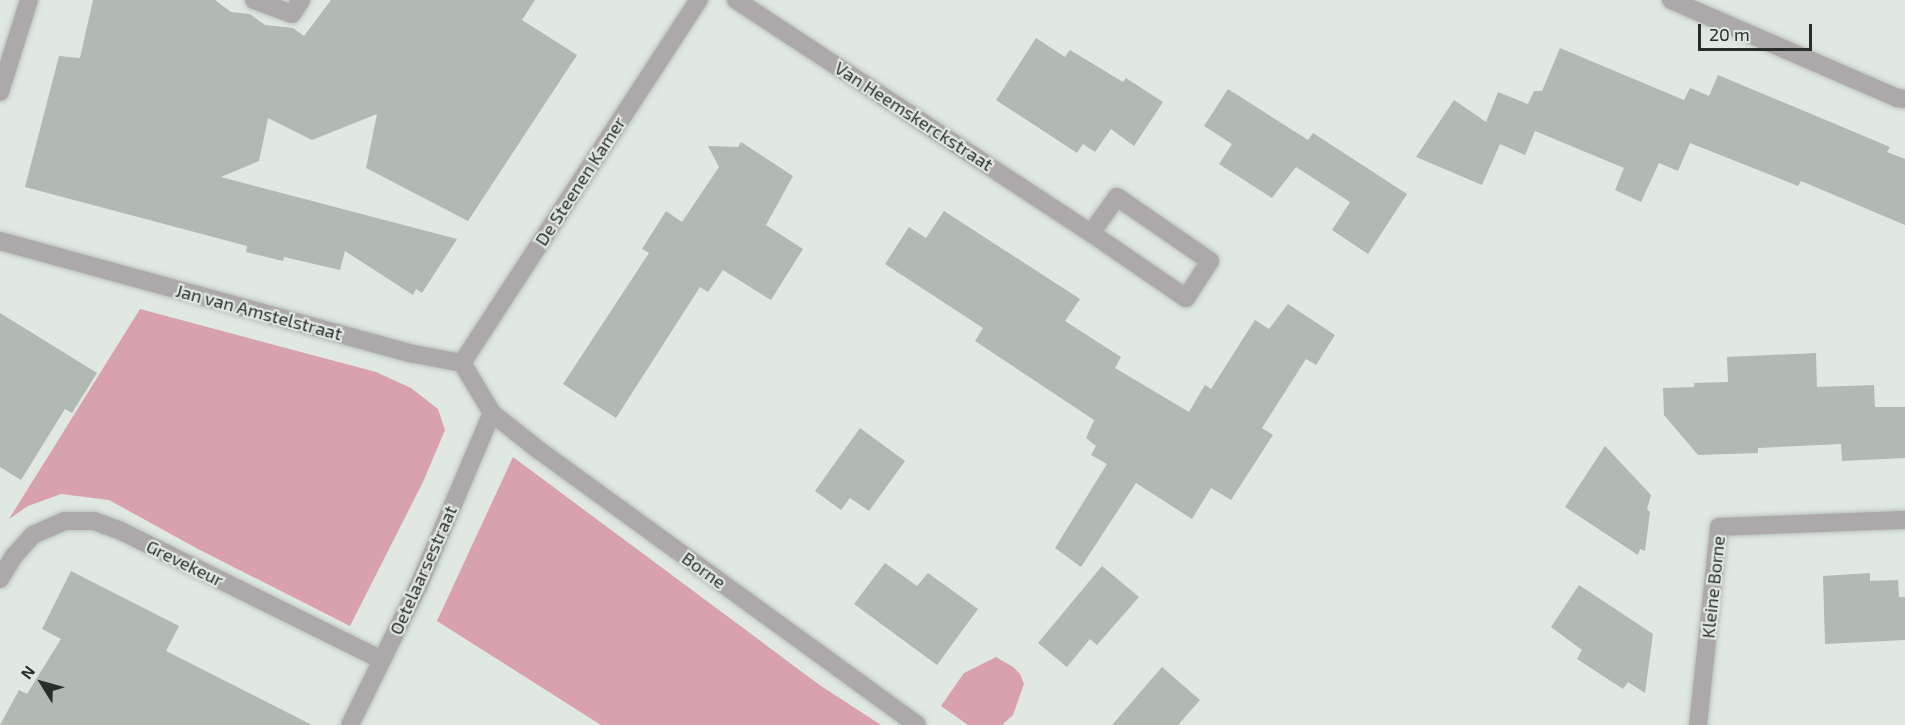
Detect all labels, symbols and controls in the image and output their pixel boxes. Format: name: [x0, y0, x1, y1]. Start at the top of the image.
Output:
scale bar: [1701, 12, 1815, 50]
text: 20 m: [1709, 23, 1750, 45]
street label: Van Heemskerckstraat: [831, 57, 997, 175]
street label: De Steenen Kamer: [530, 112, 630, 250]
street label: Jan van Amstelstraat: [173, 279, 345, 345]
street label: Oetelaarsestraat: [385, 502, 461, 638]
street label: Grevekeur: [143, 535, 227, 591]
street label: Kleine Borne: [1697, 535, 1729, 639]
street label: Borne: [678, 547, 730, 593]
north arrow: [12, 653, 72, 713]
text: N: [16, 662, 38, 682]

